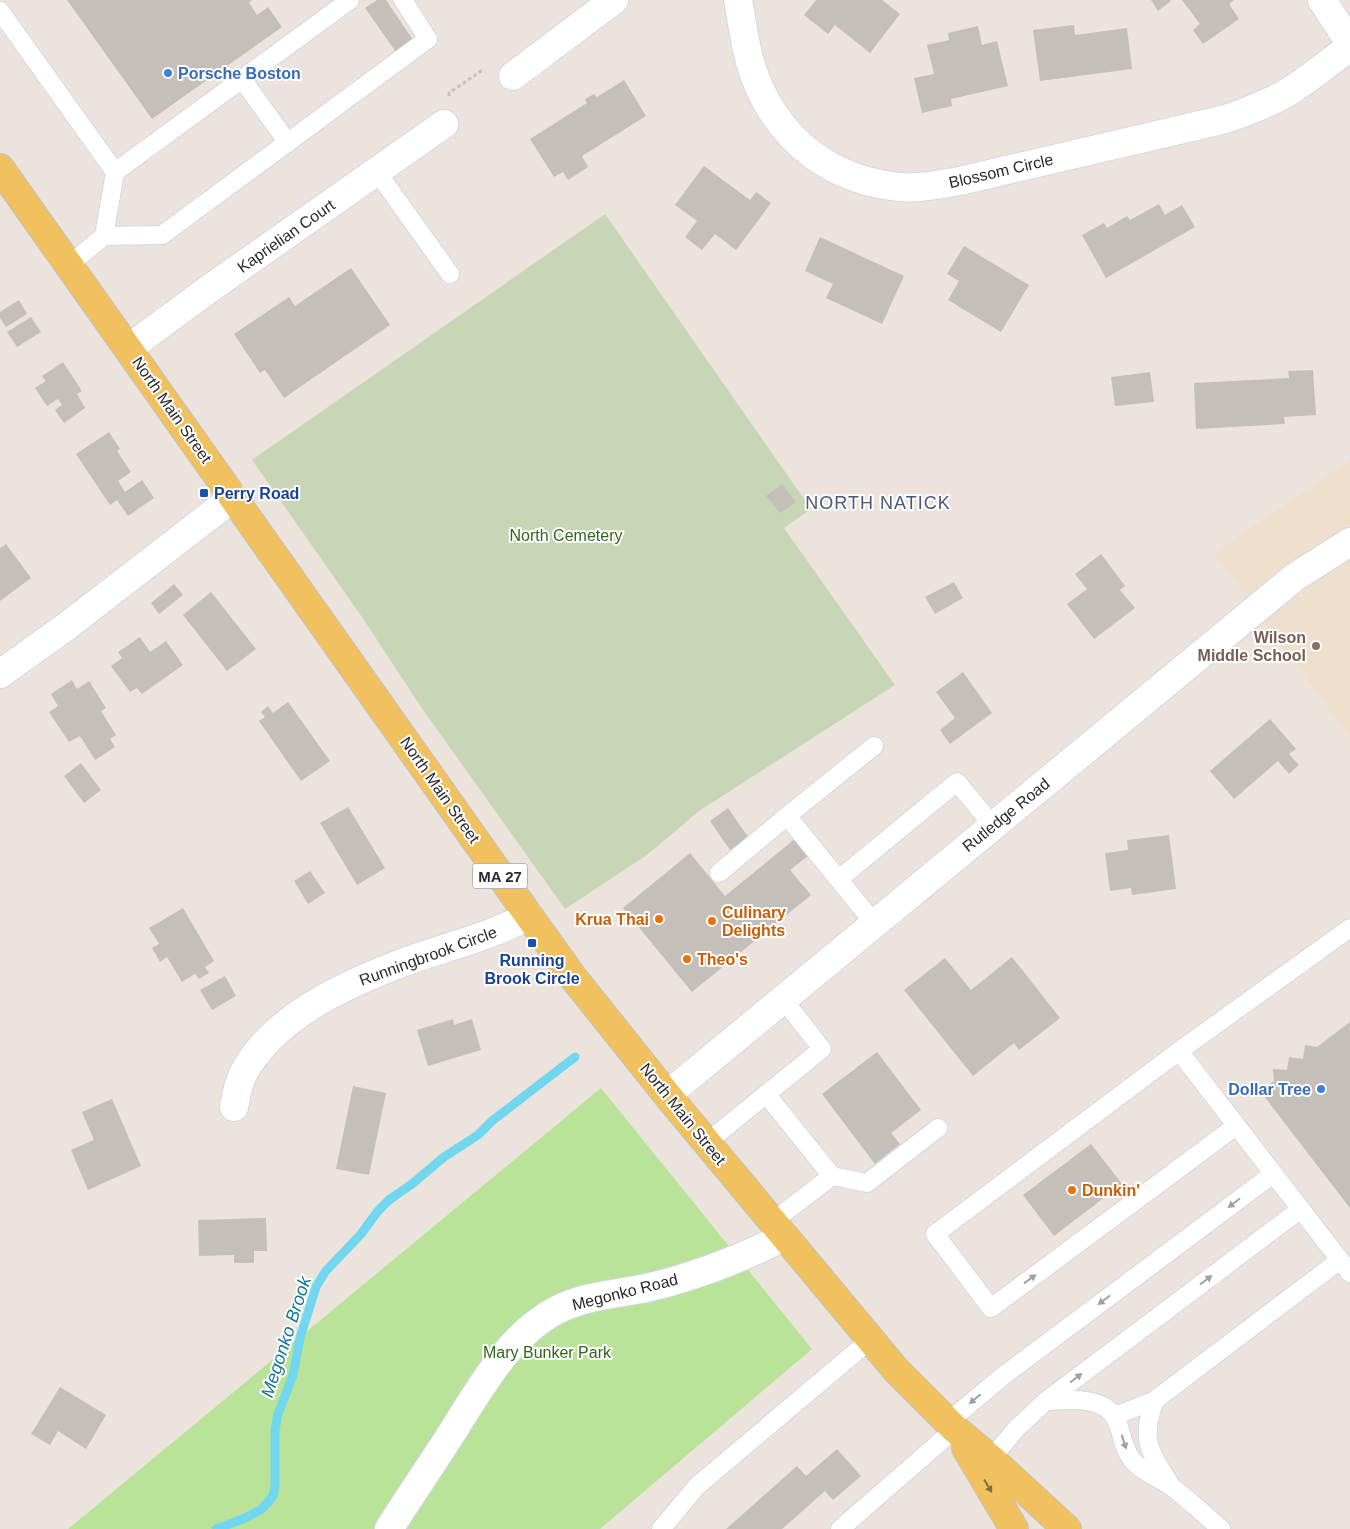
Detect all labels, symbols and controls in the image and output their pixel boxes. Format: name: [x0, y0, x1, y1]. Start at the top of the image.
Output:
place label: Porsche Boston: [178, 65, 301, 82]
marker: Porsche Boston: [162, 67, 174, 79]
street label: Blossom Circle: [947, 151, 1055, 191]
street label: Kaprielian Court: [234, 196, 338, 276]
street label: North Main Street: [129, 354, 215, 467]
place label: Perry Road: [214, 485, 299, 502]
marker: Perry Road: [198, 487, 210, 499]
district label: NORTH NATICK: [805, 493, 951, 513]
park label: North Cemetery: [510, 527, 622, 544]
place label: Wilson Middle School: [1198, 629, 1306, 664]
marker: Wilson Middle School: [1310, 640, 1322, 652]
street label: North Main Street: [397, 734, 483, 847]
street label: Rutledge Road: [959, 775, 1053, 855]
road number: MA 27: [472, 864, 528, 888]
place label: Culinary Delights: [722, 904, 786, 939]
place label: Krua Thai: [575, 911, 649, 928]
marker: Krua Thai: [653, 913, 665, 925]
marker: Culinary Delights: [706, 915, 718, 927]
street label: Runningbrook Circle: [357, 923, 499, 989]
marker: Running Brook Circle: [526, 937, 538, 949]
place label: Theo's: [697, 951, 748, 968]
place label: Running Brook Circle: [484, 952, 580, 987]
marker: Theo's: [681, 953, 693, 965]
street label: North Main Street: [637, 1060, 729, 1168]
place label: Dollar Tree: [1228, 1081, 1311, 1098]
marker: Dollar Tree: [1315, 1083, 1327, 1095]
place label: Dunkin': [1082, 1182, 1140, 1199]
marker: Dunkin': [1066, 1184, 1078, 1196]
one-way arrow: [1227, 1198, 1241, 1208]
street label: Megonko Road: [570, 1271, 680, 1313]
water label: Megonko Brook: [257, 1273, 315, 1400]
one-way arrow: [1023, 1274, 1037, 1284]
one-way arrow: [1199, 1275, 1213, 1285]
one-way arrow: [1098, 1295, 1111, 1306]
park label: Mary Bunker Park: [483, 1344, 612, 1361]
one-way arrow: [1069, 1373, 1083, 1383]
one-way arrow: [969, 1393, 981, 1404]
one-way arrow: [1121, 1435, 1129, 1450]
one-way arrow: [984, 1480, 993, 1493]

